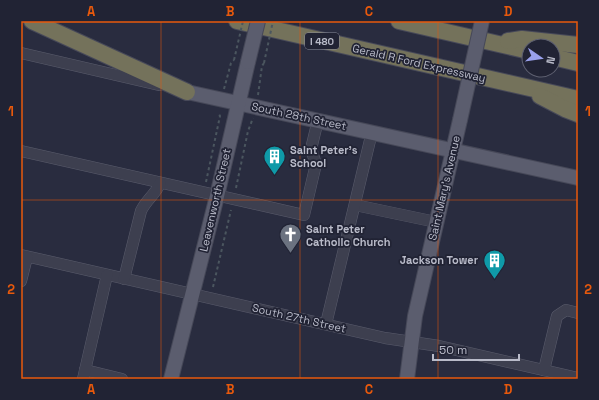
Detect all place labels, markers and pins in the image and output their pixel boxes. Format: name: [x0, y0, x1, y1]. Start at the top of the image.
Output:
building icon: Saint Peter’s School: [262, 143, 288, 176]
place label: Saint Peter’s School: [290, 143, 358, 170]
church icon: Saint Peter Catholic Church: [277, 222, 303, 255]
place label: Saint Peter Catholic Church: [306, 222, 391, 249]
building icon: Jackson Tower: [481, 247, 507, 280]
place label: Jackson Tower: [400, 253, 479, 267]

